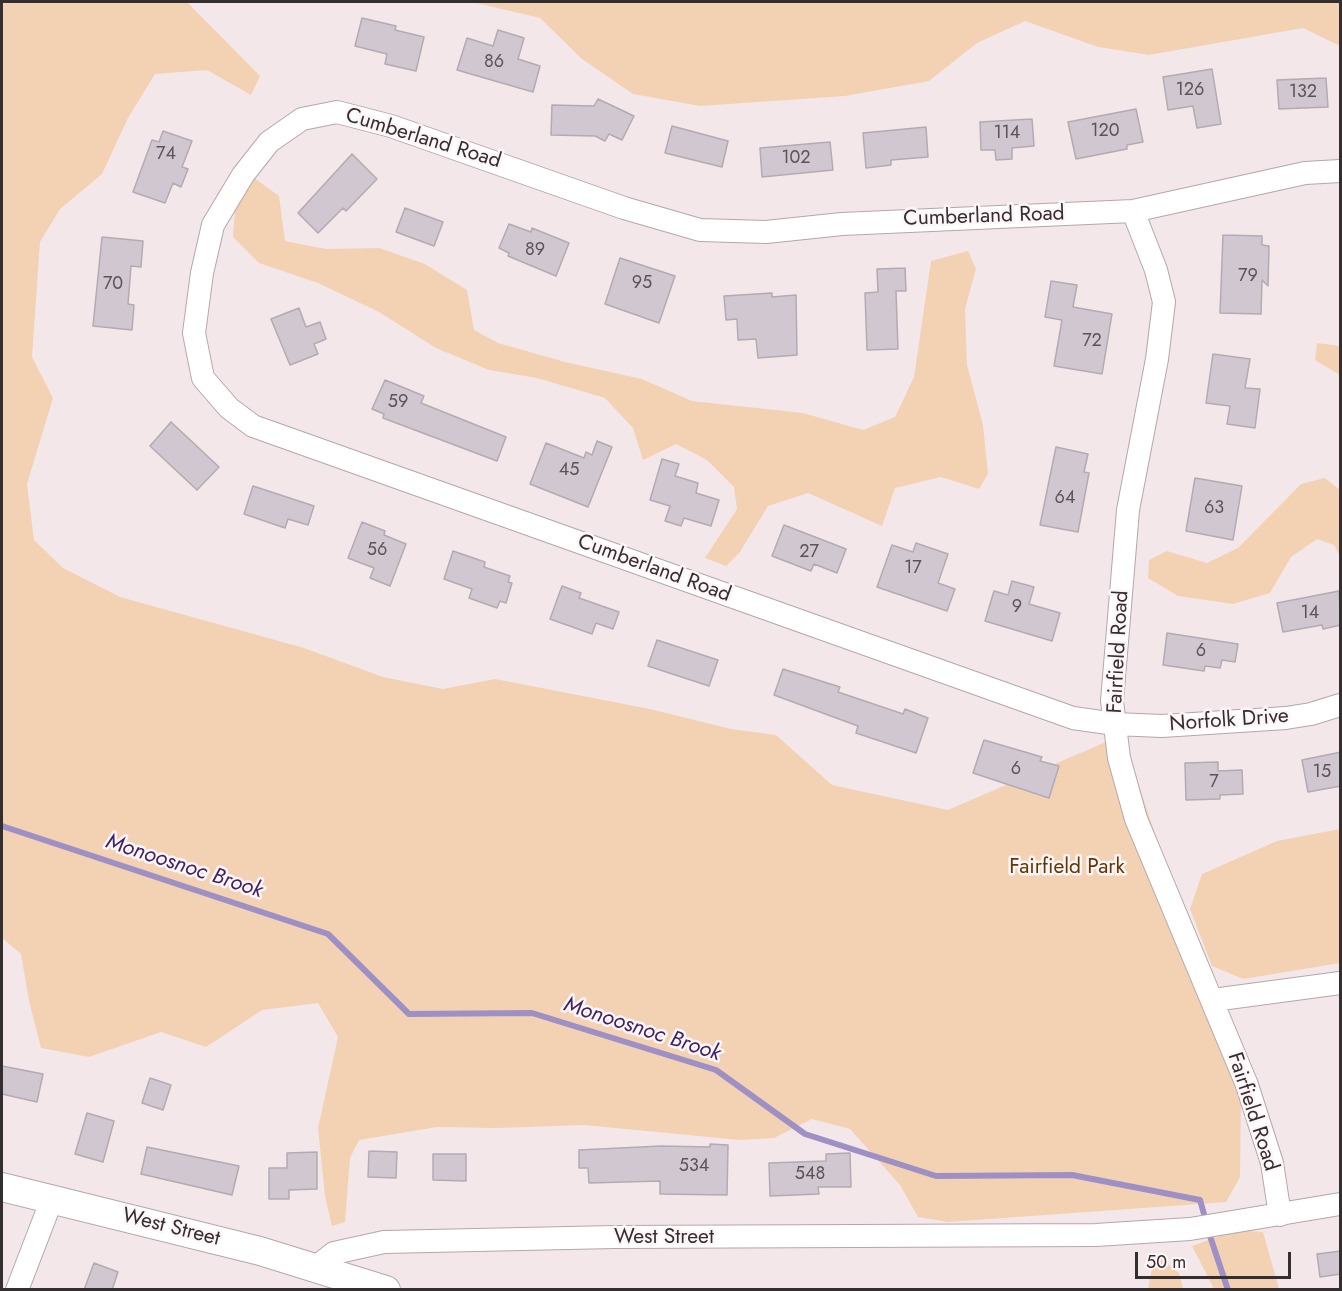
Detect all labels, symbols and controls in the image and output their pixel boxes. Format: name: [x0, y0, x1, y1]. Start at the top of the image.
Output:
house number: 86: [484, 52, 504, 74]
house number: 126: [1176, 80, 1204, 102]
house number: 132: [1289, 82, 1317, 104]
street label: Cumberland Road: [342, 103, 504, 175]
house number: 120: [1090, 121, 1120, 143]
house number: 114: [994, 123, 1020, 145]
house number: 74: [156, 144, 176, 166]
house number: 102: [781, 148, 811, 170]
street label: Cumberland Road: [903, 202, 1065, 232]
house number: 89: [525, 240, 545, 262]
house number: 79: [1238, 266, 1258, 288]
house number: 95: [632, 273, 652, 295]
house number: 70: [103, 274, 123, 296]
house number: 72: [1082, 331, 1102, 353]
house number: 59: [388, 392, 408, 414]
house number: 45: [559, 460, 579, 482]
house number: 64: [1055, 488, 1075, 510]
house number: 63: [1204, 498, 1224, 520]
street label: Cumberland Road: [574, 530, 734, 608]
house number: 56: [367, 540, 387, 562]
house number: 27: [799, 542, 819, 564]
house number: 17: [904, 558, 922, 580]
street label: Fairfield Road: [1103, 590, 1135, 714]
house number: 9: [1012, 597, 1022, 619]
house number: 14: [1301, 603, 1319, 625]
house number: 6: [1196, 641, 1206, 663]
street label: Norfolk Drive: [1169, 704, 1289, 738]
house number: 6: [1011, 759, 1021, 781]
house number: 15: [1313, 762, 1331, 784]
house number: 7: [1209, 772, 1219, 794]
water label: Monoosnoc Brook: [102, 829, 266, 905]
park label: Fairfield Park: [1009, 855, 1125, 881]
water label: Monoosnoc Brook: [560, 992, 724, 1068]
street label: Fairfield Road: [1221, 1049, 1283, 1175]
house number: 534: [679, 1156, 709, 1178]
house number: 548: [795, 1164, 825, 1186]
street label: West Street: [120, 1204, 222, 1252]
street label: West Street: [614, 1225, 714, 1251]
scale bar: [1138, 1240, 1294, 1278]
text: 50 m: [1146, 1249, 1186, 1275]

